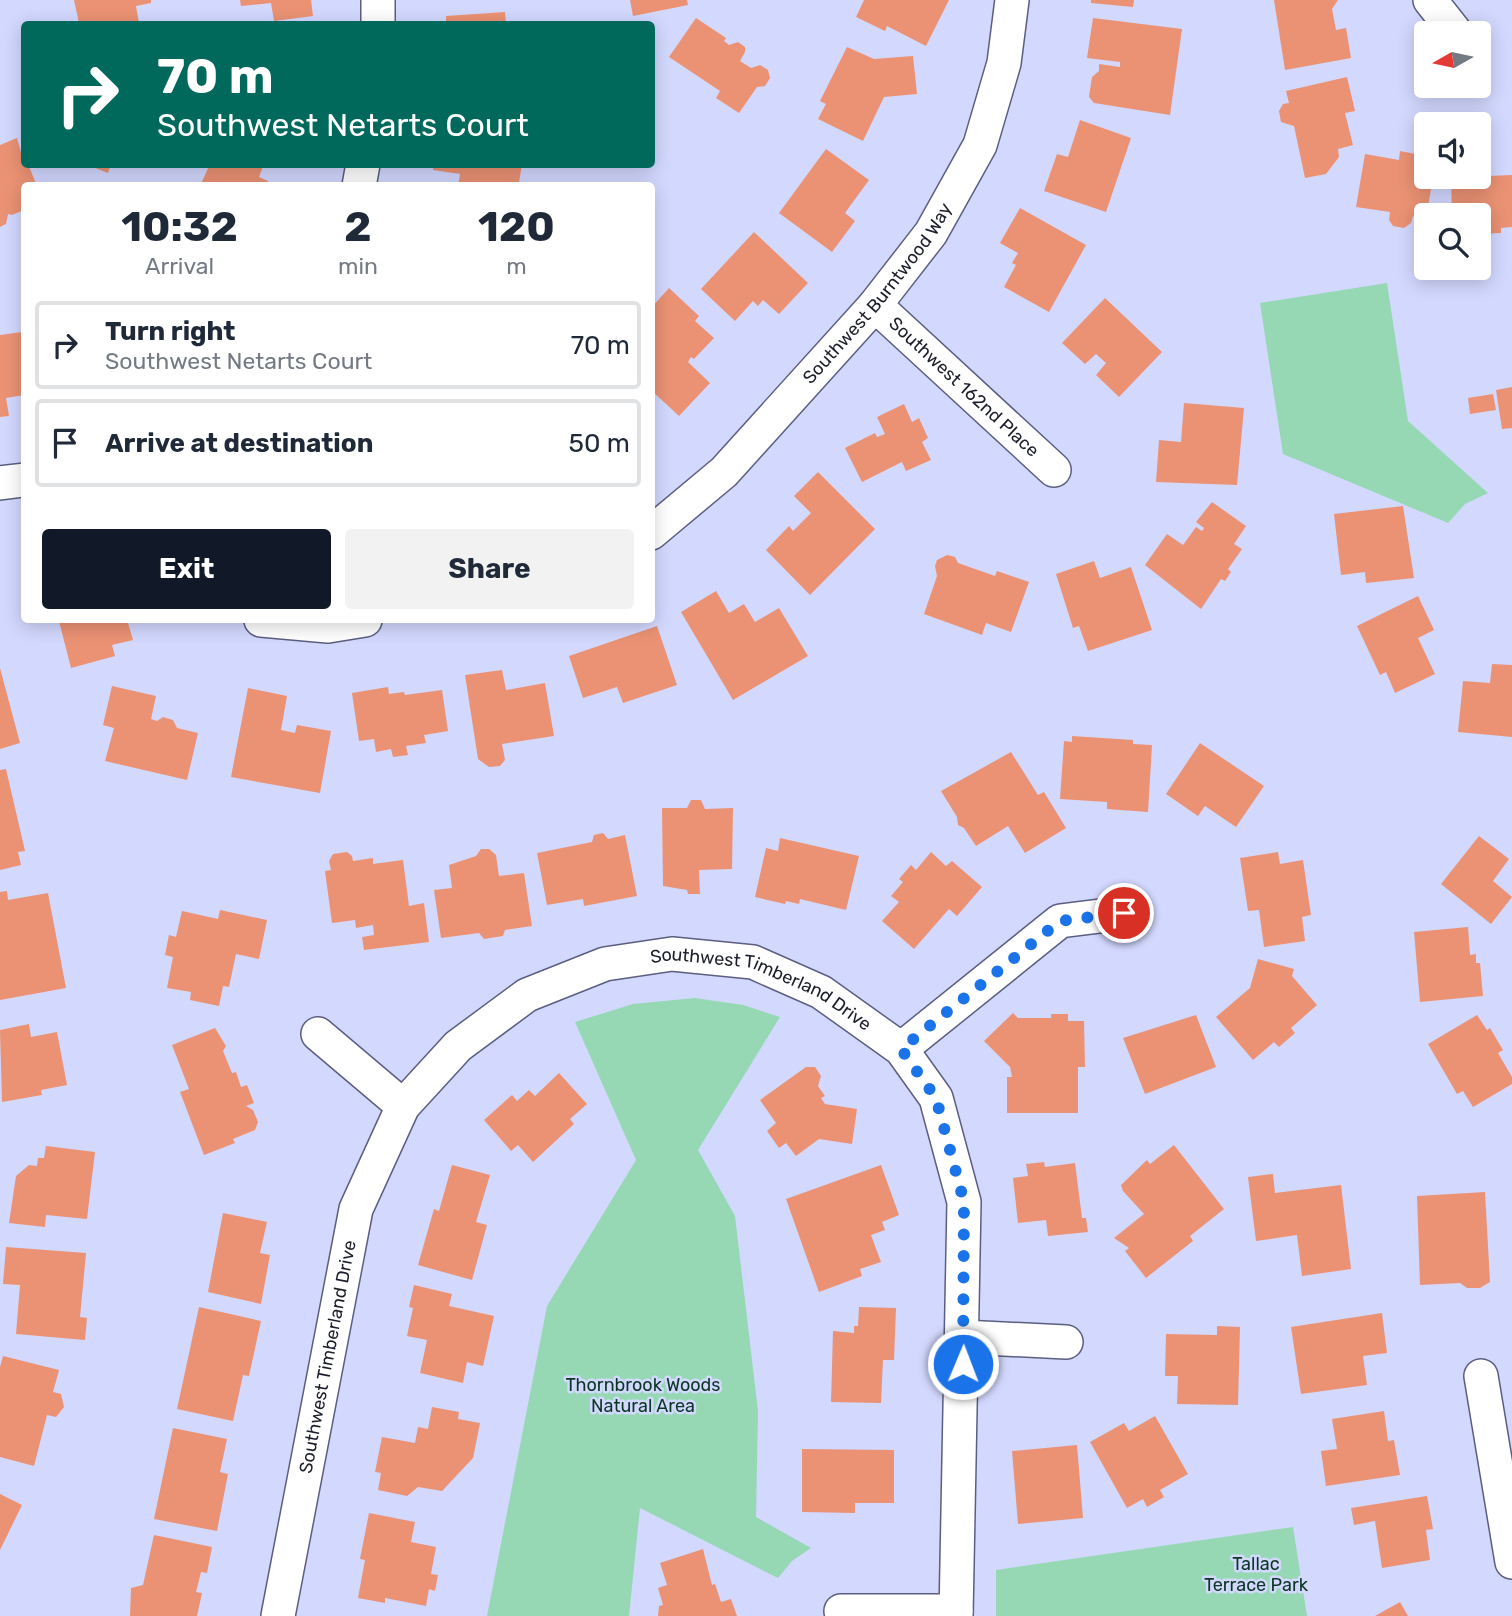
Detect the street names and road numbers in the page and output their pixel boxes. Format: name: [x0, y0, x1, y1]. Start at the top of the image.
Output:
street label: Southwest Burntwood Way: [798, 199, 957, 388]
street label: Southwest 162nd Place: [884, 312, 1044, 462]
street label: Southwest Timberland Drive: [649, 943, 876, 1035]
street label: Southwest Timberland Drive: [295, 1238, 361, 1475]

